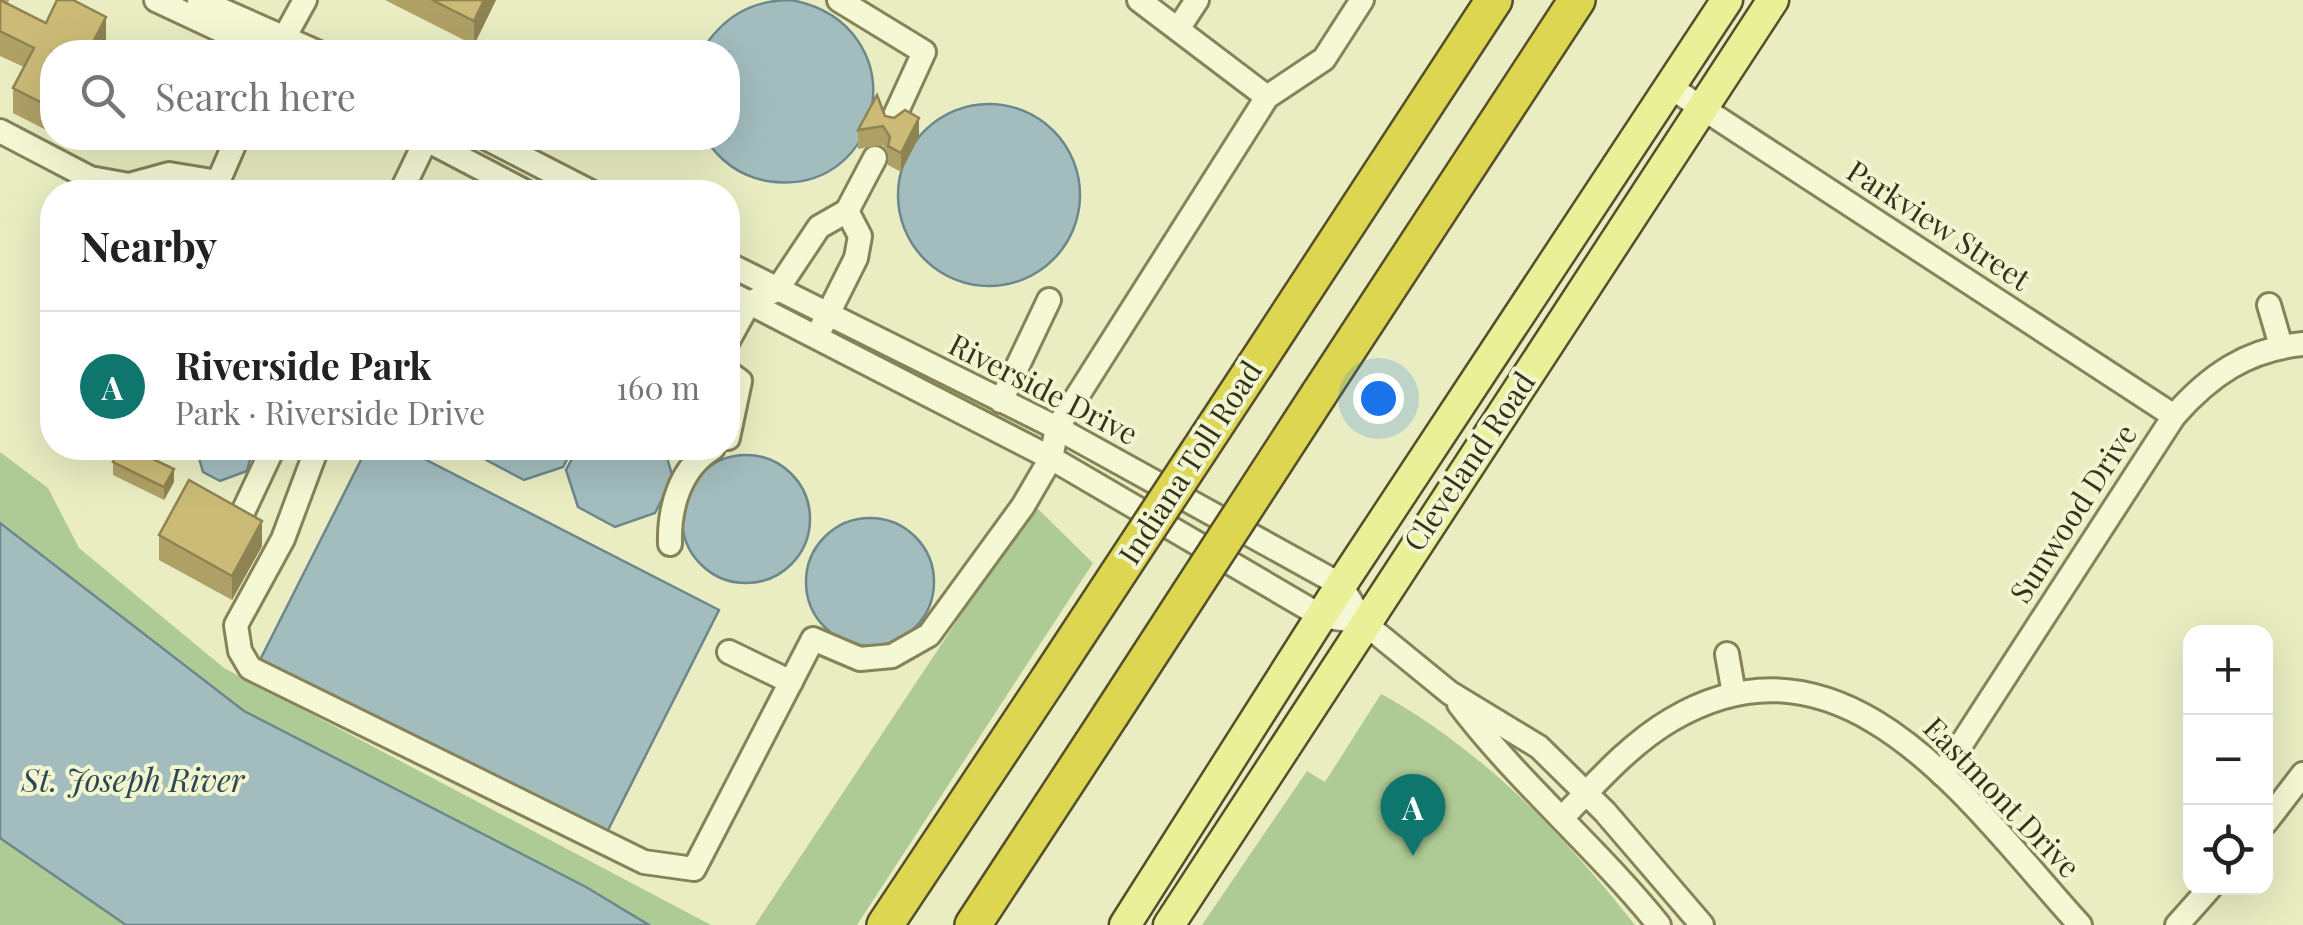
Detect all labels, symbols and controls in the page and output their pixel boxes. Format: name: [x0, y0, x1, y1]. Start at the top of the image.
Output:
search box: [40, 40, 740, 150]
icon: search: [75, 68, 130, 123]
text: Search here: [155, 70, 356, 121]
street label: Parkview Street: [1840, 150, 2039, 299]
text: Nearby: [80, 217, 217, 273]
street label: Riverside Drive: [943, 323, 1145, 453]
text: Riverside Park: [175, 339, 431, 390]
street label: Indiana Toll Road: [1109, 353, 1270, 571]
street label: Cleveland Road: [1394, 363, 1543, 558]
text: A: [102, 365, 123, 408]
text: 160 m: [616, 365, 700, 408]
your location: [1353, 373, 1404, 424]
text: Park · Riverside Drive: [175, 390, 485, 433]
street label: Sunwood Drive: [2000, 416, 2145, 610]
map controls: [2183, 625, 2273, 895]
button: +: [2183, 625, 2273, 715]
street label: Eastmont Drive: [1915, 707, 2089, 886]
button: −: [2183, 715, 2273, 805]
water label: St. Joseph River: [21, 757, 246, 800]
pin: A: [1380, 774, 1446, 856]
button: locate: [2183, 805, 2273, 895]

